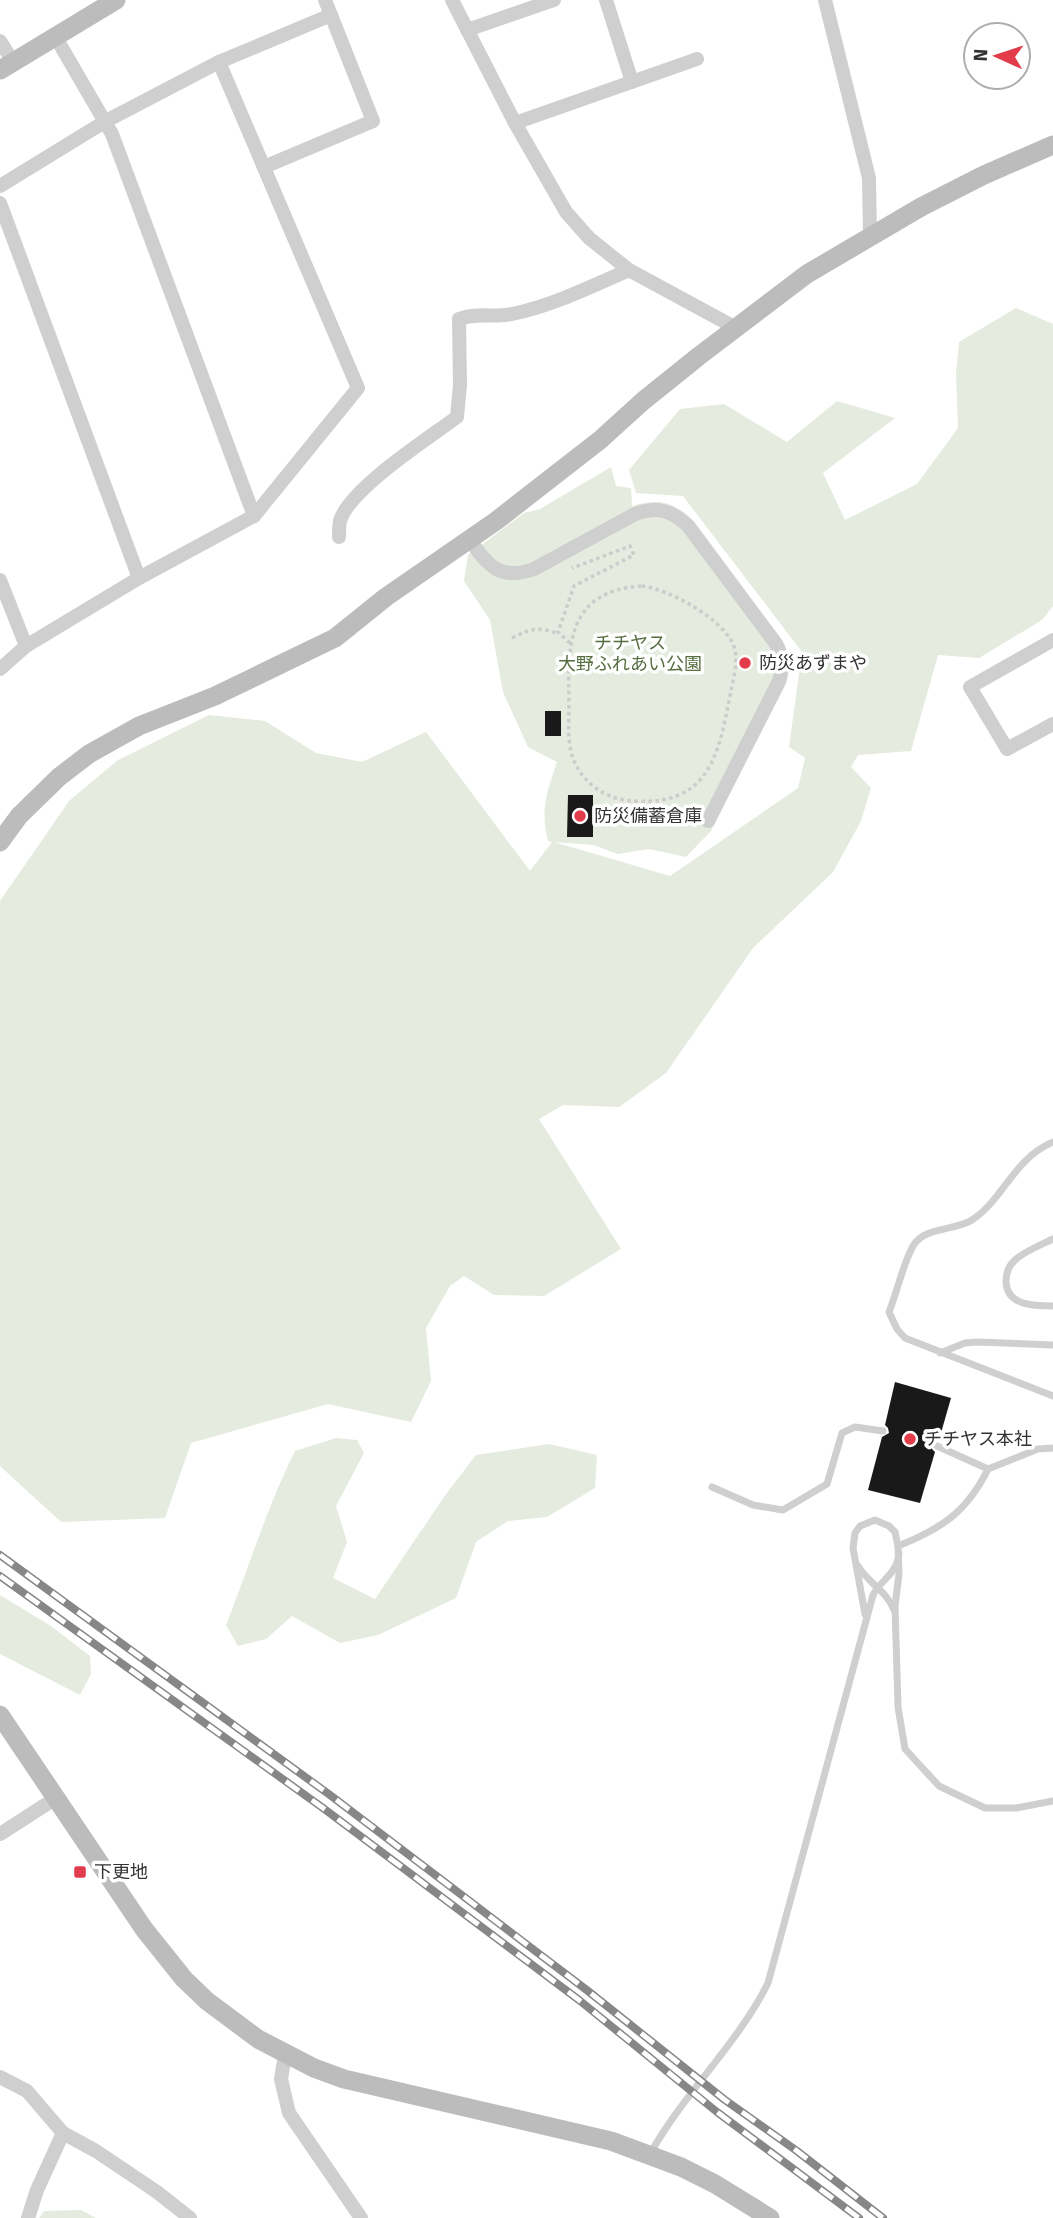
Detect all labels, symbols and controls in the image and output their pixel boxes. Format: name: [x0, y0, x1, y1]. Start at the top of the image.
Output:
north arrow: [962, 21, 1032, 91]
text: N: [969, 48, 992, 62]
park label: チチヤス 大野ふれあい公園: [558, 632, 702, 675]
place label: 防災あずまや: [759, 652, 867, 674]
marker: 防災あずまや: [737, 655, 753, 671]
place label: 防災備蓄倉庫: [594, 805, 702, 827]
marker: 防災備蓄倉庫: [572, 808, 588, 824]
place label: チチヤス本社: [924, 1428, 1032, 1450]
marker: チチヤス本社: [902, 1431, 918, 1447]
place label: 下更地: [94, 1861, 148, 1883]
marker: 下更地: [72, 1864, 88, 1880]

